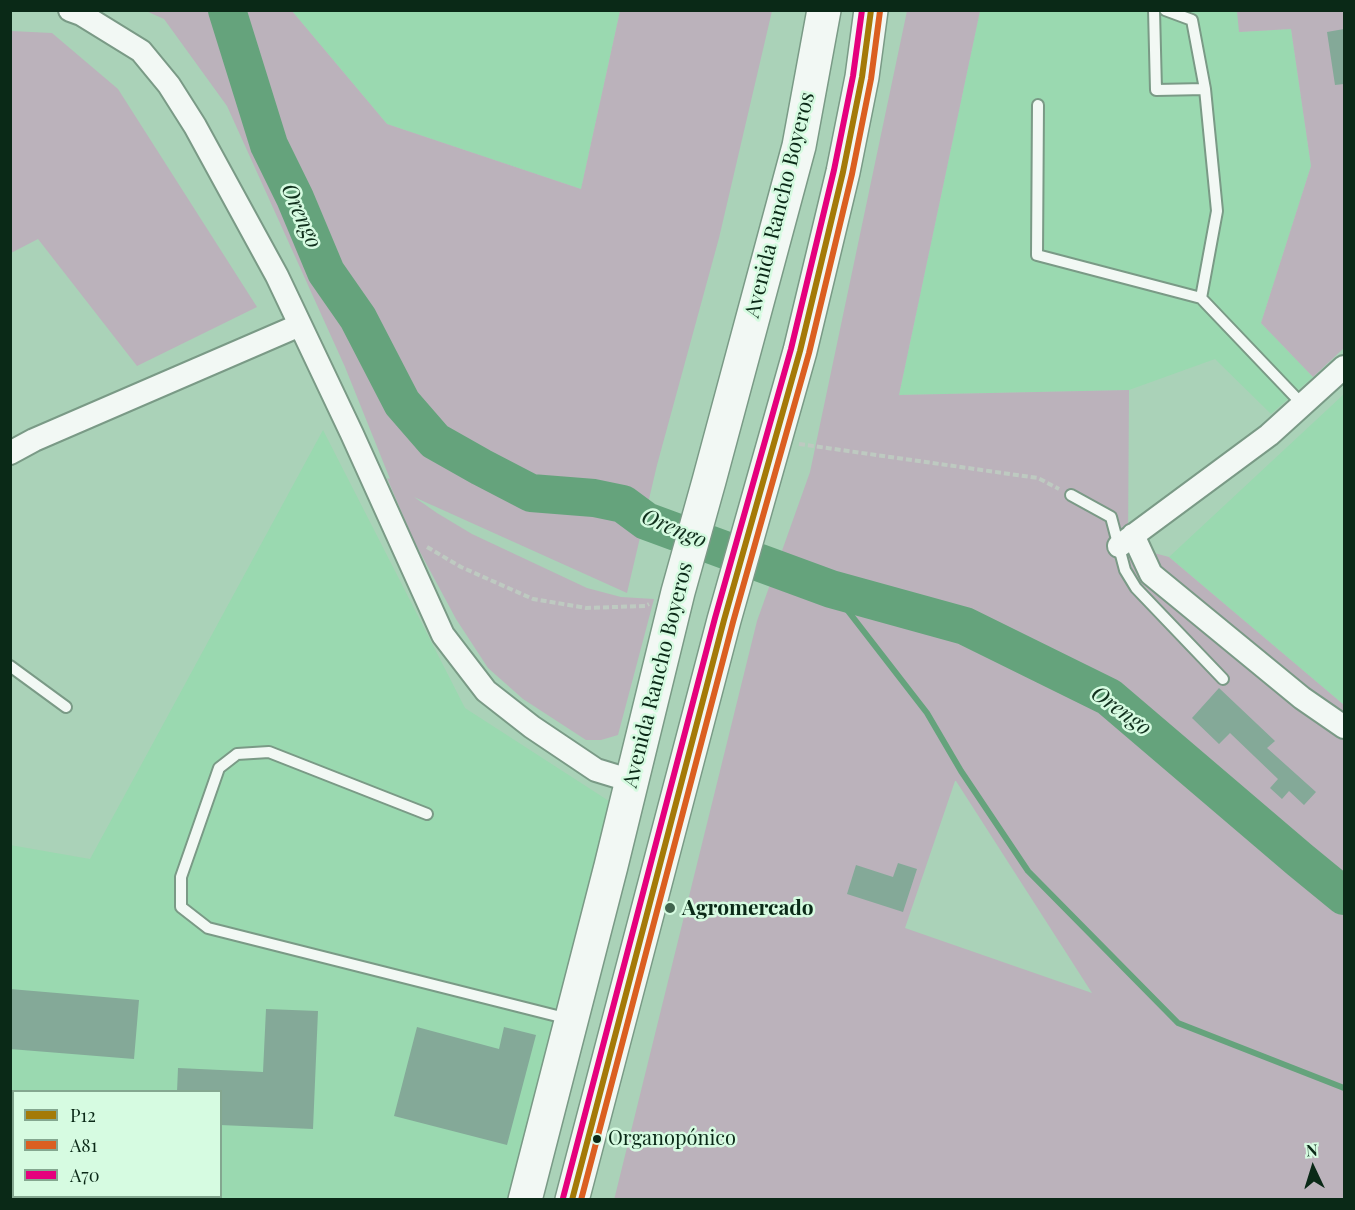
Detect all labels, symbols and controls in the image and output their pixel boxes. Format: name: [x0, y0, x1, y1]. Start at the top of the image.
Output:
street label: Avenida Rancho Boyeros: [740, 90, 820, 320]
water label: Orengo: [275, 180, 327, 252]
water label: Orengo: [638, 504, 710, 554]
street label: Avenida Rancho Boyeros: [618, 560, 698, 790]
water label: Orengo: [1086, 680, 1156, 742]
place label: Agromercado: [682, 895, 814, 921]
marker: Agromercado: [663, 901, 677, 915]
legend: [12, 1090, 222, 1198]
text: P12: [70, 1103, 96, 1127]
place label: Organopónico: [608, 1127, 736, 1151]
text: A81: [70, 1133, 97, 1157]
marker: Organopónico: [591, 1133, 603, 1145]
north arrow: [1283, 1138, 1343, 1198]
text: N: [1305, 1139, 1318, 1160]
text: A70: [70, 1163, 99, 1187]

